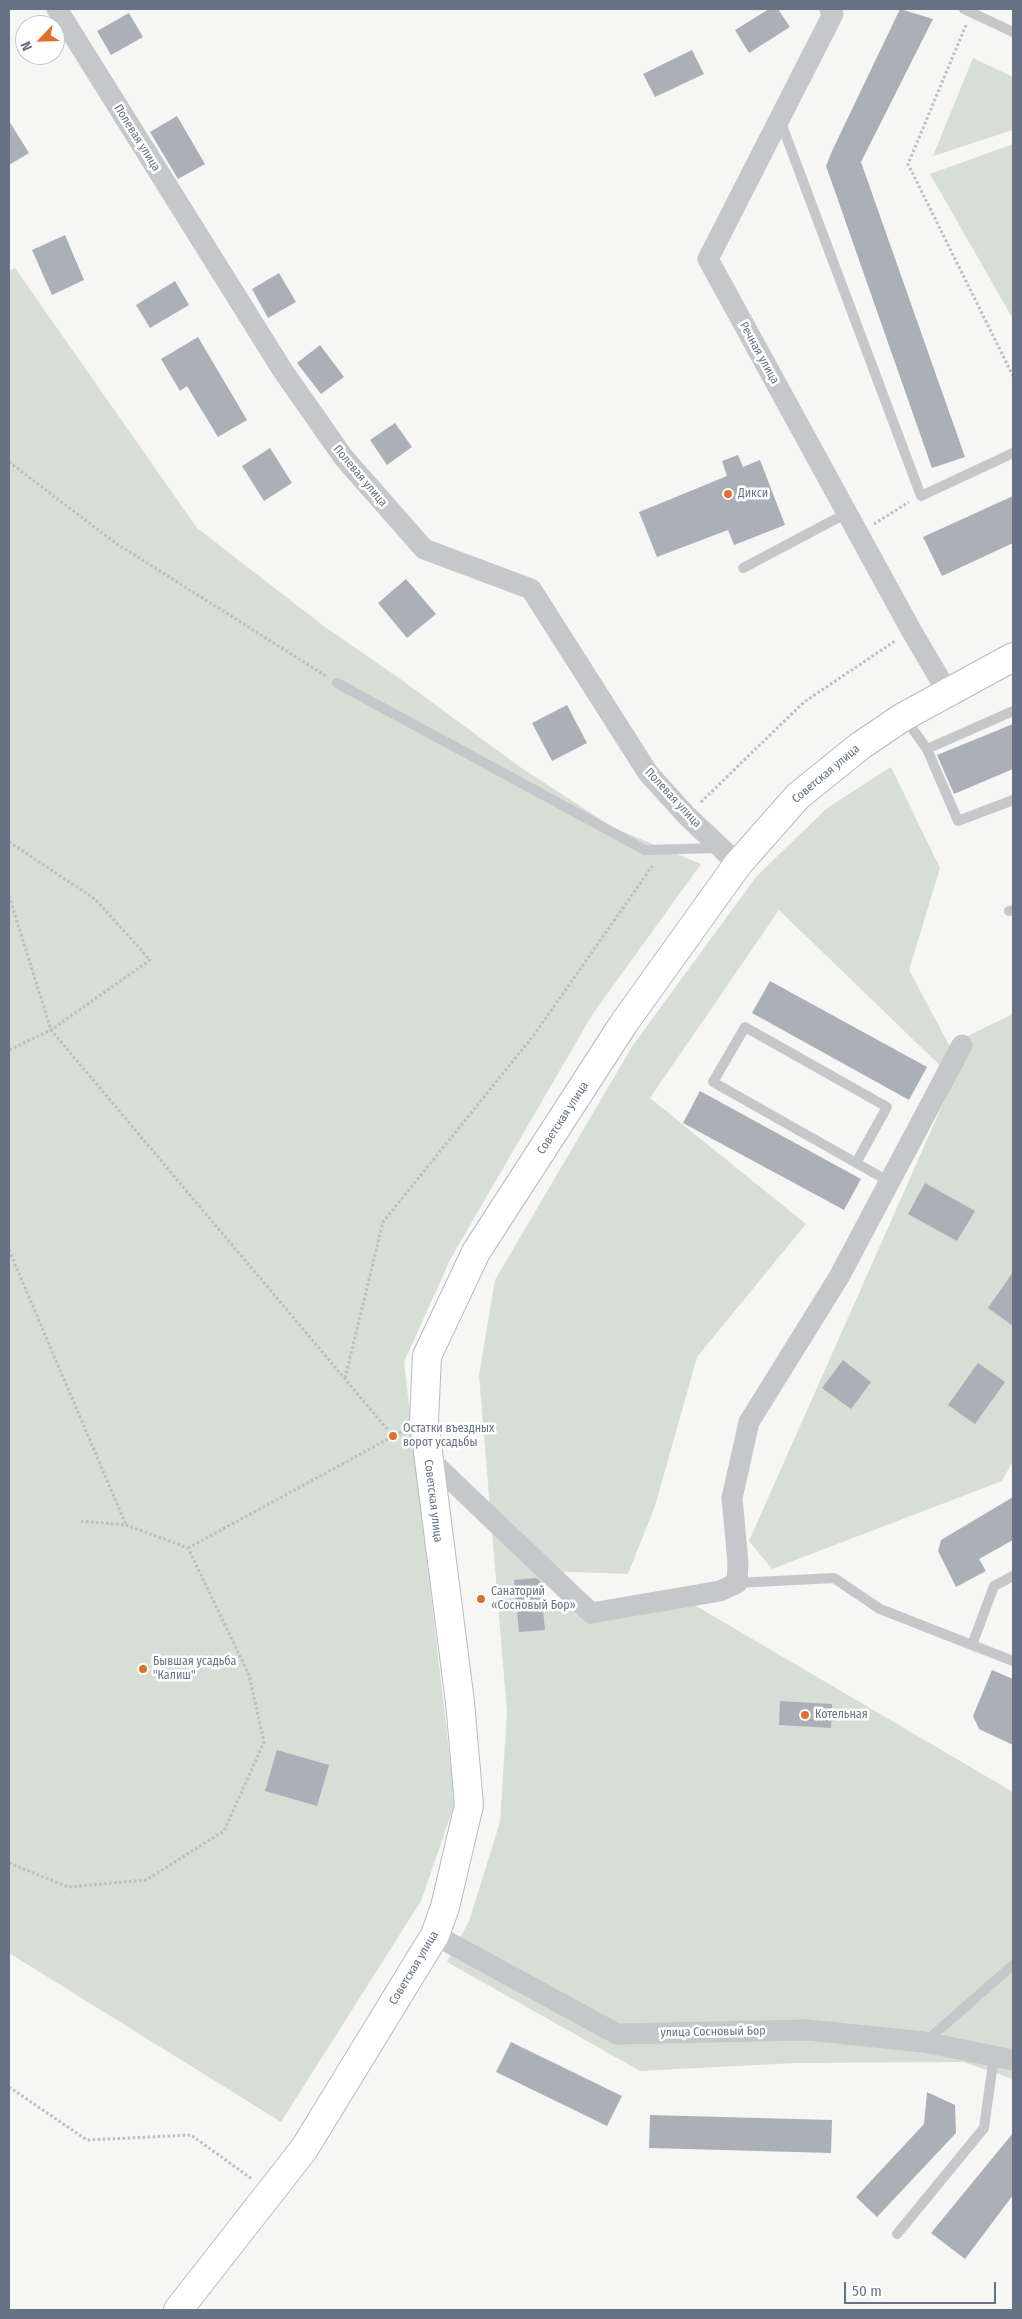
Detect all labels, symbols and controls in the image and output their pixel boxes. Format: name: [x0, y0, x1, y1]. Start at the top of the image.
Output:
north arrow: [15, 15, 65, 65]
text: N: [17, 39, 36, 53]
street label: Полевая улица: [111, 102, 163, 174]
street label: Речная улица: [736, 319, 782, 387]
street label: Полевая улица: [330, 442, 390, 510]
place label: Дикси: [738, 487, 768, 501]
marker: Дикси: [722, 488, 734, 500]
street label: Советская улица: [789, 742, 863, 806]
street label: Полевая улица: [642, 765, 704, 831]
street label: Советская улица: [534, 1079, 592, 1157]
place label: Остатки въездных ворот усадьбы: [403, 1422, 494, 1450]
marker: Остатки въездных ворот усадьбы: [387, 1430, 399, 1442]
street label: Советская улица: [421, 1459, 445, 1543]
place label: Санаторий «Сосновый Бор»: [491, 1585, 576, 1613]
marker: Санаторий «Сосновый Бор»: [475, 1593, 487, 1605]
place label: Бывшая усадьба "Калиш": [153, 1655, 236, 1683]
marker: Бывшая усадьба "Калиш": [137, 1663, 149, 1675]
place label: Котельная: [815, 1708, 868, 1722]
marker: Котельная: [799, 1709, 811, 1721]
street label: Советская улица: [386, 1928, 442, 2008]
street label: улица Сосновый Бор: [660, 2024, 766, 2040]
scale bar: [847, 2272, 1000, 2304]
text: 50 m: [852, 2282, 882, 2300]

